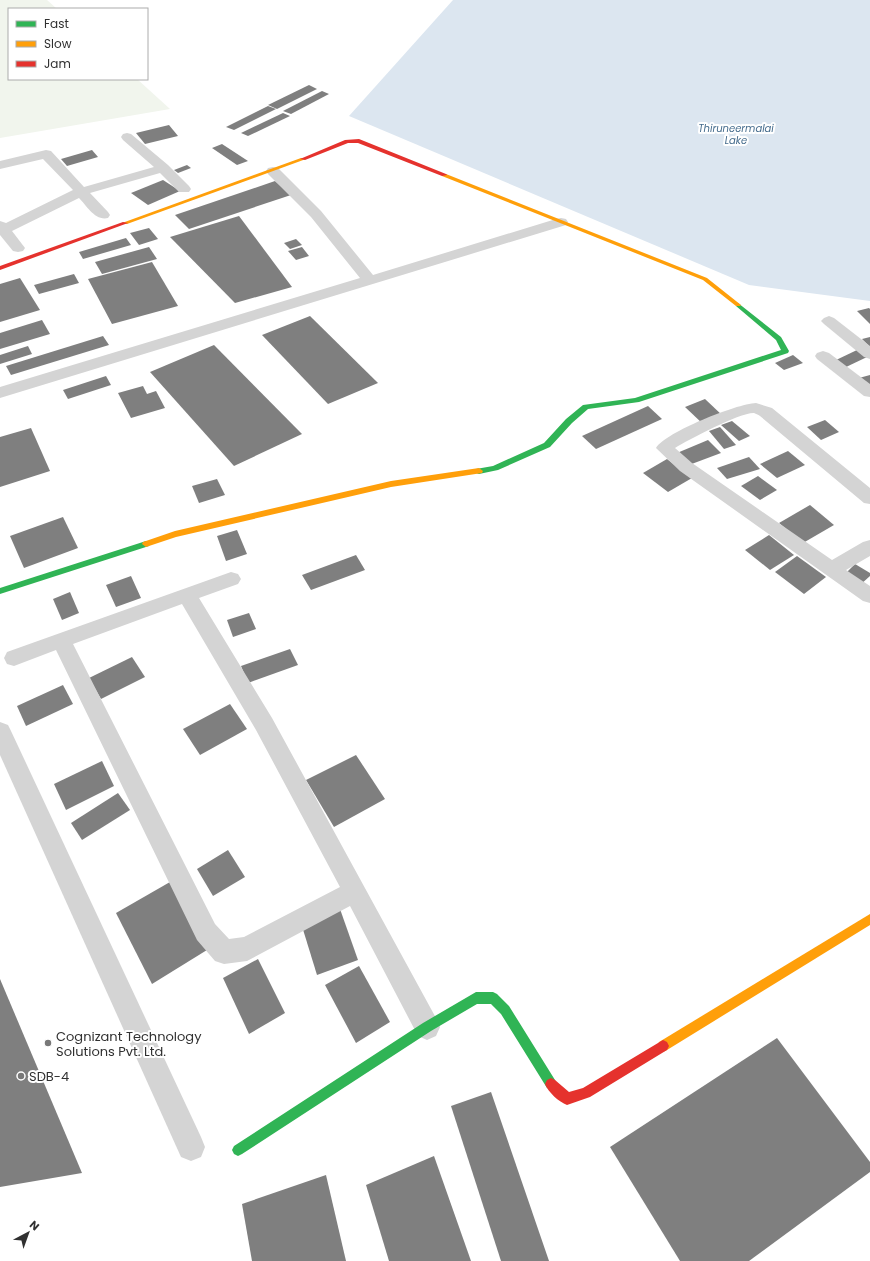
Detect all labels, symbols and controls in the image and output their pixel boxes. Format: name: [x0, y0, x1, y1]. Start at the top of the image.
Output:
legend: [8, 8, 148, 80]
text: Fast: [44, 15, 69, 32]
text: Slow: [44, 35, 72, 52]
text: Jam: [44, 55, 71, 72]
water label: Thiruneermalai Lake: [698, 121, 774, 148]
place label: Cognizant Technology Solutions Pvt. Ltd.: [56, 1027, 202, 1061]
marker: Cognizant Technology Solutions Pvt. Ltd.: [43, 1038, 53, 1048]
place label: SDB-4: [29, 1067, 69, 1086]
marker: SDB-4: [16, 1071, 26, 1081]
north arrow: [8, 1213, 48, 1253]
text: N: [26, 1217, 43, 1234]

